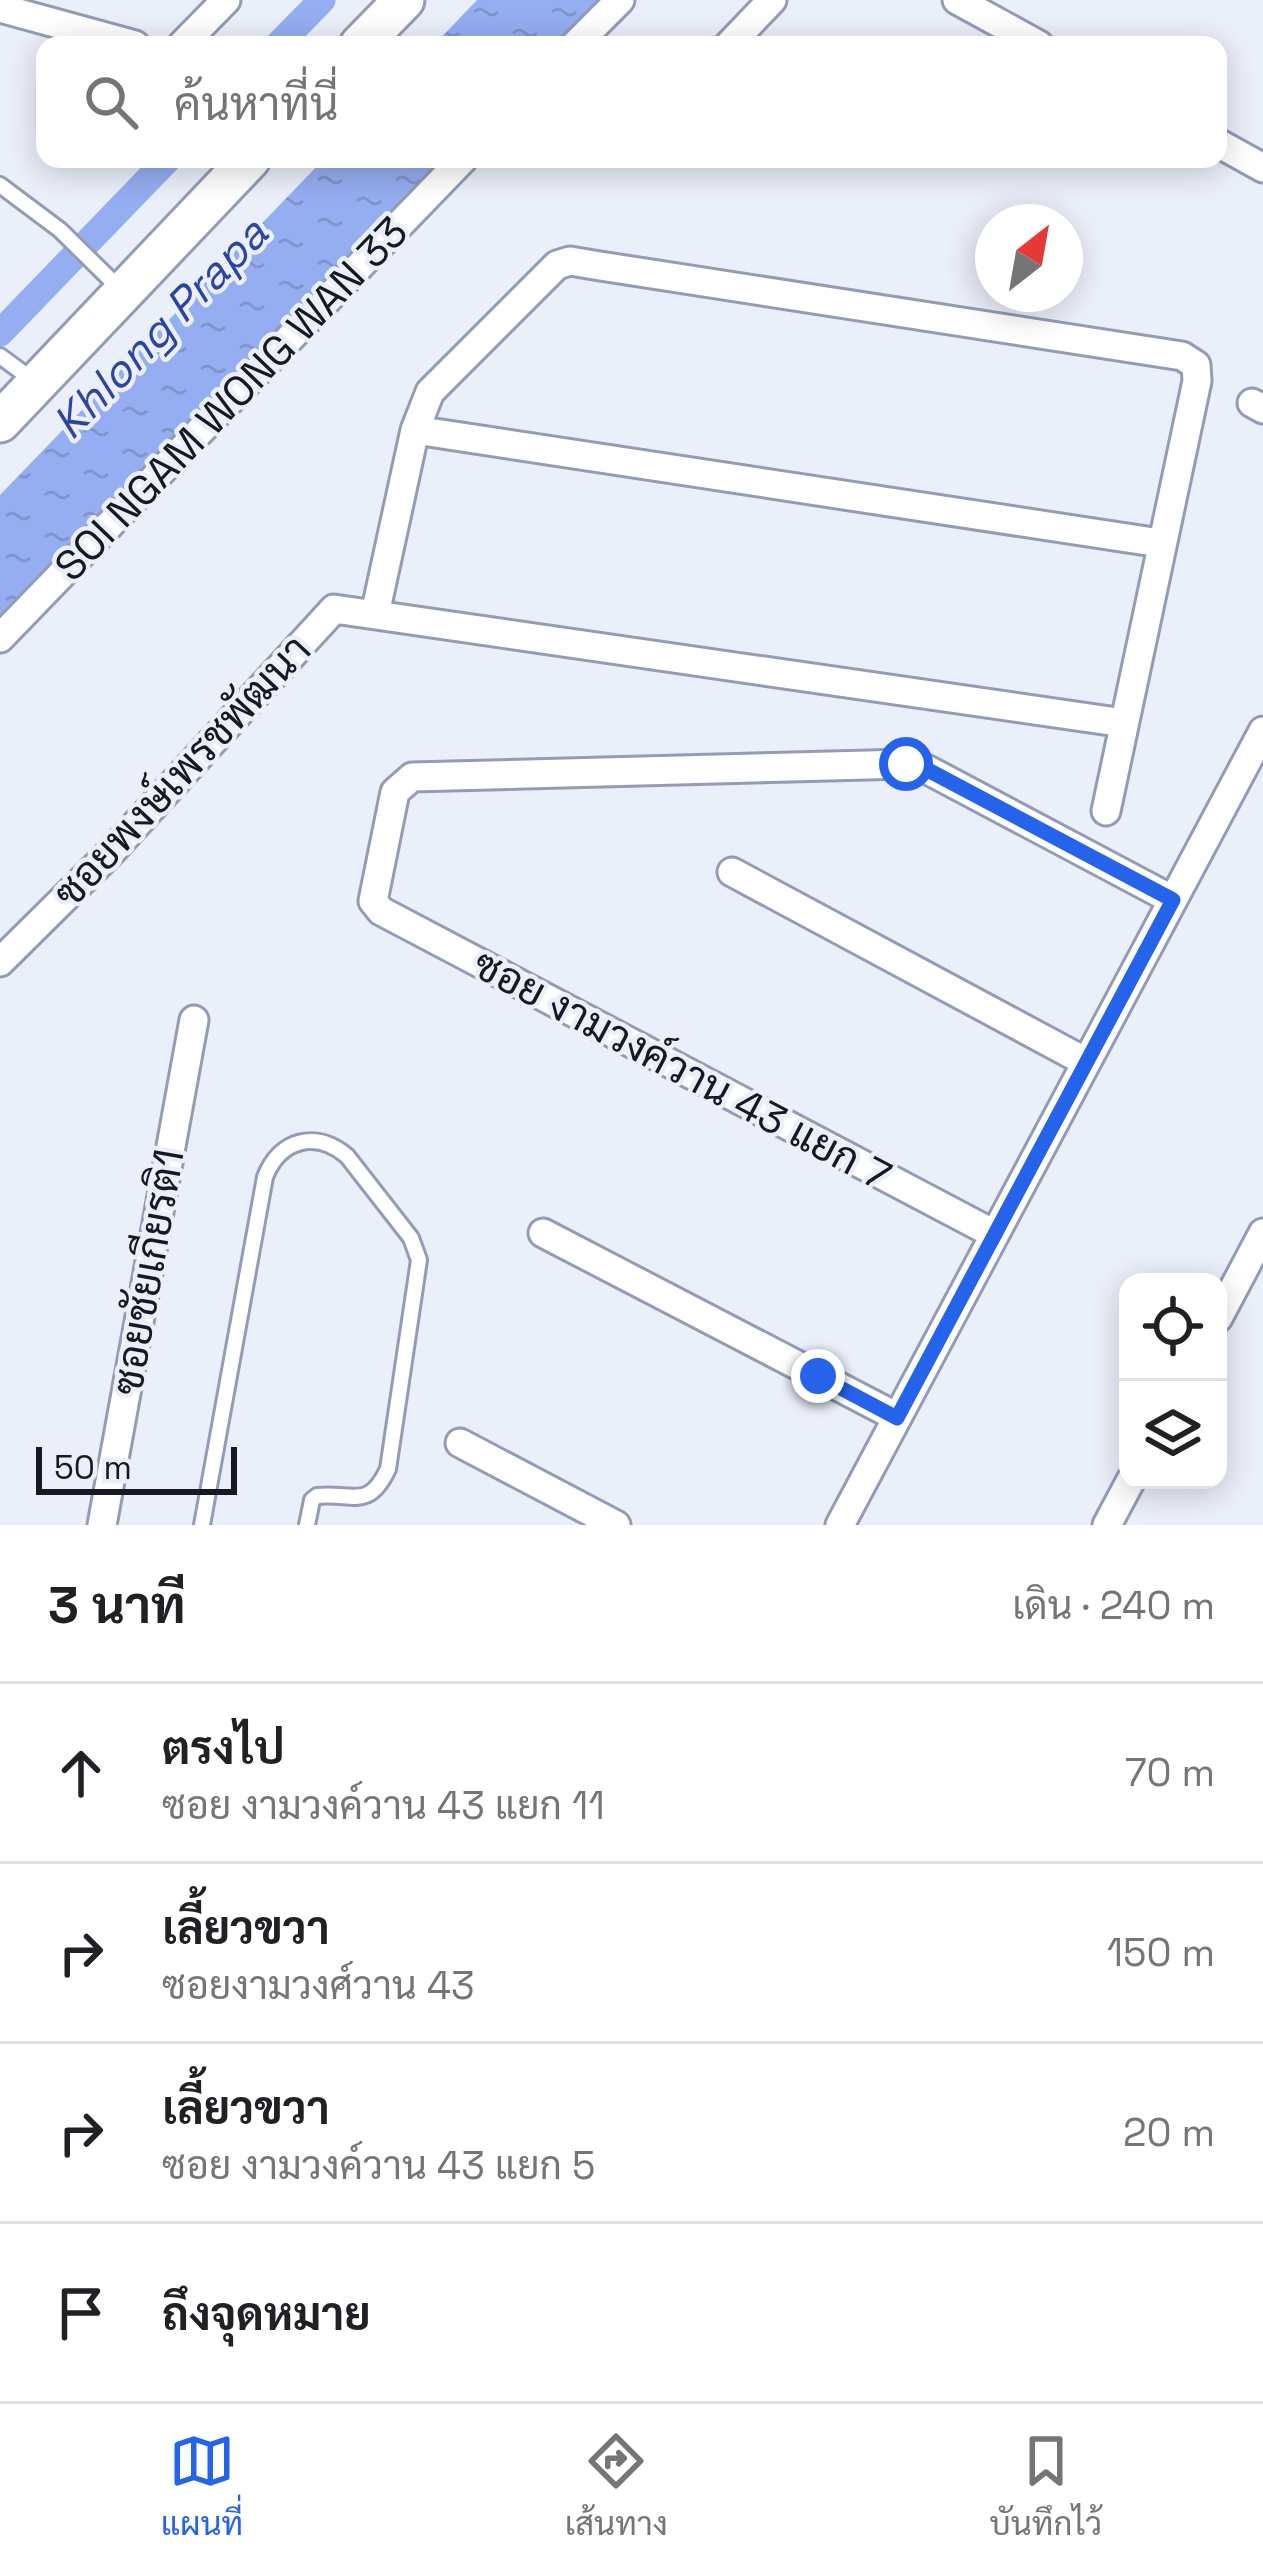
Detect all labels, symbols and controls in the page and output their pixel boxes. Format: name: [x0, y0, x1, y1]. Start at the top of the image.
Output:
search box: [36, 36, 1227, 168]
icon: search: [78, 69, 144, 135]
text: ค้นหาที่นี่: [174, 76, 338, 133]
north arrow: [975, 204, 1083, 312]
water label: Khlong Prapa: [40, 205, 281, 451]
street label: SOI NGAM WONG WAN 33: [43, 206, 419, 592]
street label: ซอยพงษ์เพรชพัฒนา: [42, 624, 322, 918]
route start: [879, 737, 933, 791]
street label: ซอย งามวงค์วาน 43 แยก 7: [464, 937, 900, 1203]
street label: ซอยชัยเกียรติ1: [100, 1145, 196, 1399]
map controls: [1119, 1273, 1227, 1489]
button: locate: [1119, 1273, 1227, 1381]
route end: [791, 1349, 845, 1403]
button: layers: [1119, 1381, 1227, 1489]
scale bar: [36, 1441, 237, 1494]
text: 50 m: [54, 1447, 132, 1489]
text: 3 นาที: [48, 1573, 186, 1638]
text: เดิน · 240 m: [1012, 1581, 1215, 1630]
text: ตรงไป: [162, 1720, 285, 1777]
icon: ahead: [48, 1740, 114, 1806]
text: 70 m: [1125, 1748, 1215, 1797]
text: ซอย งามวงค์วาน 43 แยก 11: [162, 1781, 605, 1830]
text: เลี้ยวขวา: [162, 1900, 330, 1957]
icon: right: [48, 1920, 114, 1986]
text: 150 m: [1107, 1928, 1215, 1977]
text: ซอยงามวงศ์วาน 43: [162, 1961, 475, 2010]
text: เลี้ยวขวา: [162, 2080, 330, 2137]
icon: right: [48, 2100, 114, 2166]
text: 20 m: [1123, 2108, 1215, 2157]
text: ซอย งามวงค์วาน 43 แยก 5: [162, 2141, 595, 2190]
icon: arrive: [48, 2280, 114, 2346]
text: ถึงจุดหมาย: [162, 2286, 371, 2343]
tab: แผนที่: [161, 2428, 243, 2545]
tab: เส้นทาง: [565, 2428, 668, 2545]
tab: บันทึกไว้: [989, 2428, 1102, 2545]

